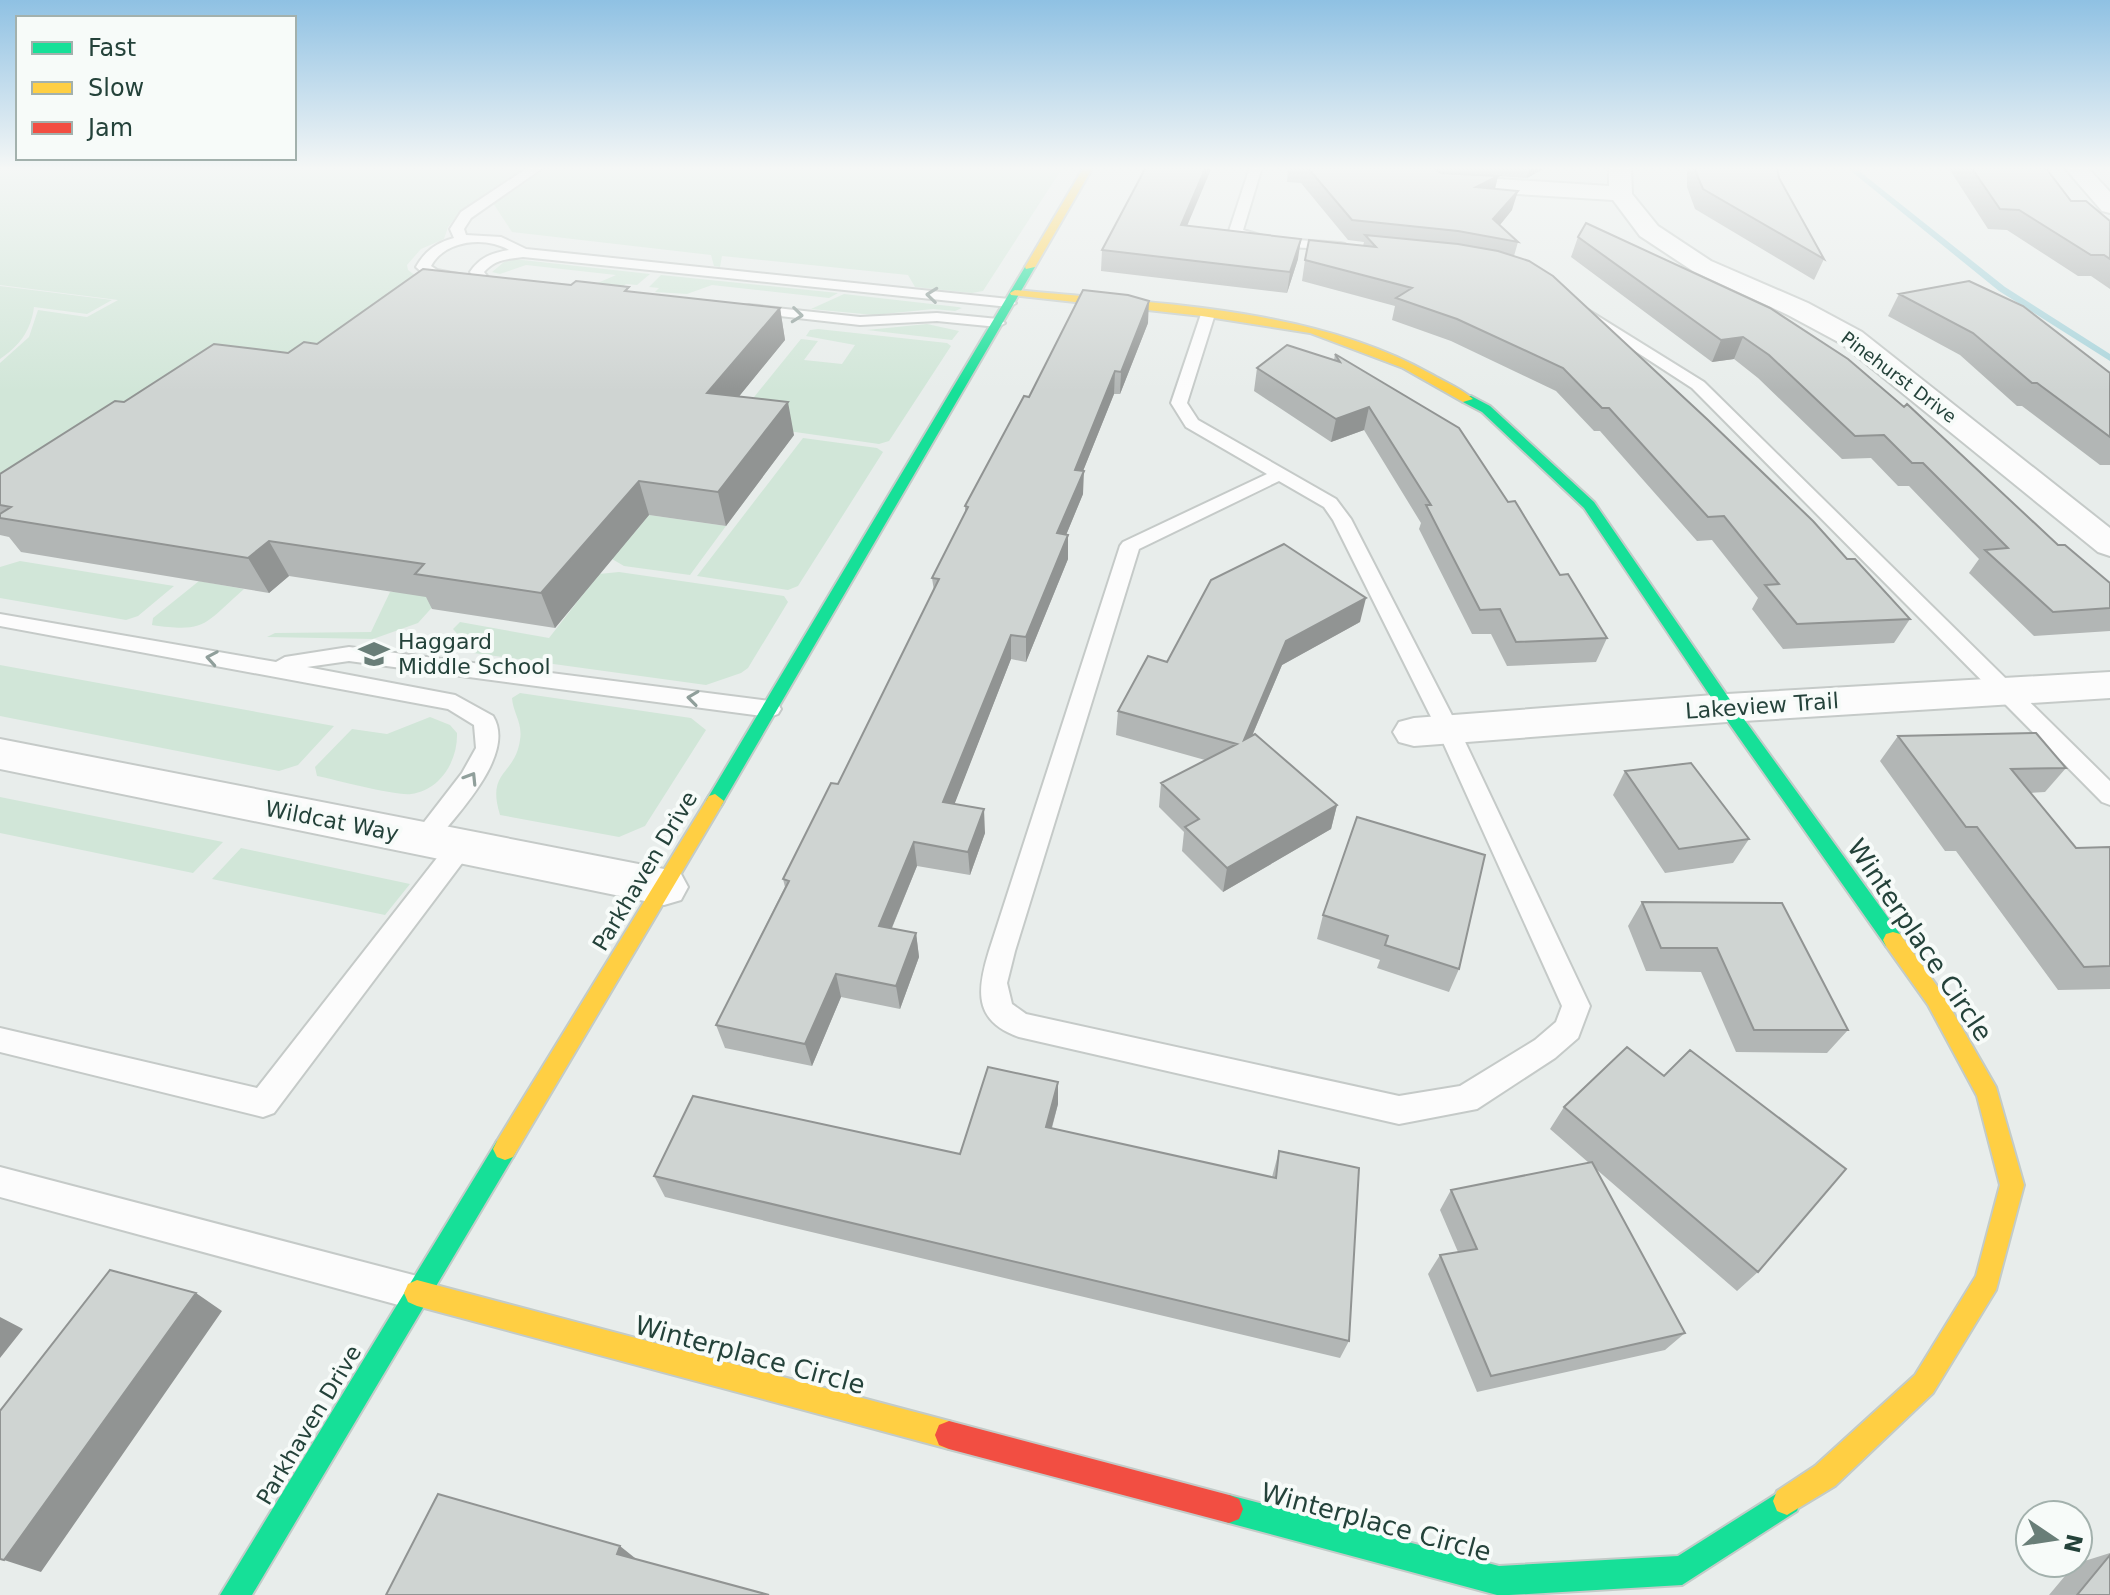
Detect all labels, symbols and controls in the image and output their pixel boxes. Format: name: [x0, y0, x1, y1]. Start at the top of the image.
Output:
legend: [16, 16, 296, 160]
text: Fast: [88, 34, 136, 62]
text: Slow: [88, 74, 144, 102]
text: Jam: [86, 114, 133, 142]
one-way arrow: [925, 287, 938, 304]
one-way arrow: [791, 306, 804, 323]
street label: Pinehurst Drive: [1837, 327, 1961, 427]
place label: Haggard Middle School: [398, 629, 551, 679]
school or university icon: Haggard Middle School: [357, 637, 391, 671]
one-way arrow: [205, 650, 219, 667]
street label: Lakeview Trail: [1684, 688, 1840, 724]
one-way arrow: [686, 690, 700, 707]
one-way arrow: [461, 772, 476, 786]
street label: Parkhaven Drive: [588, 787, 702, 955]
street label: Wildcat Way: [263, 796, 401, 846]
street label: Winterplace Circle: [1841, 833, 1999, 1047]
street label: Winterplace Circle: [632, 1310, 868, 1400]
street label: Parkhaven Drive: [252, 1341, 366, 1509]
street label: Winterplace Circle: [1258, 1477, 1494, 1567]
north arrow: [2014, 1499, 2094, 1579]
text: N: [2059, 1532, 2087, 1555]

